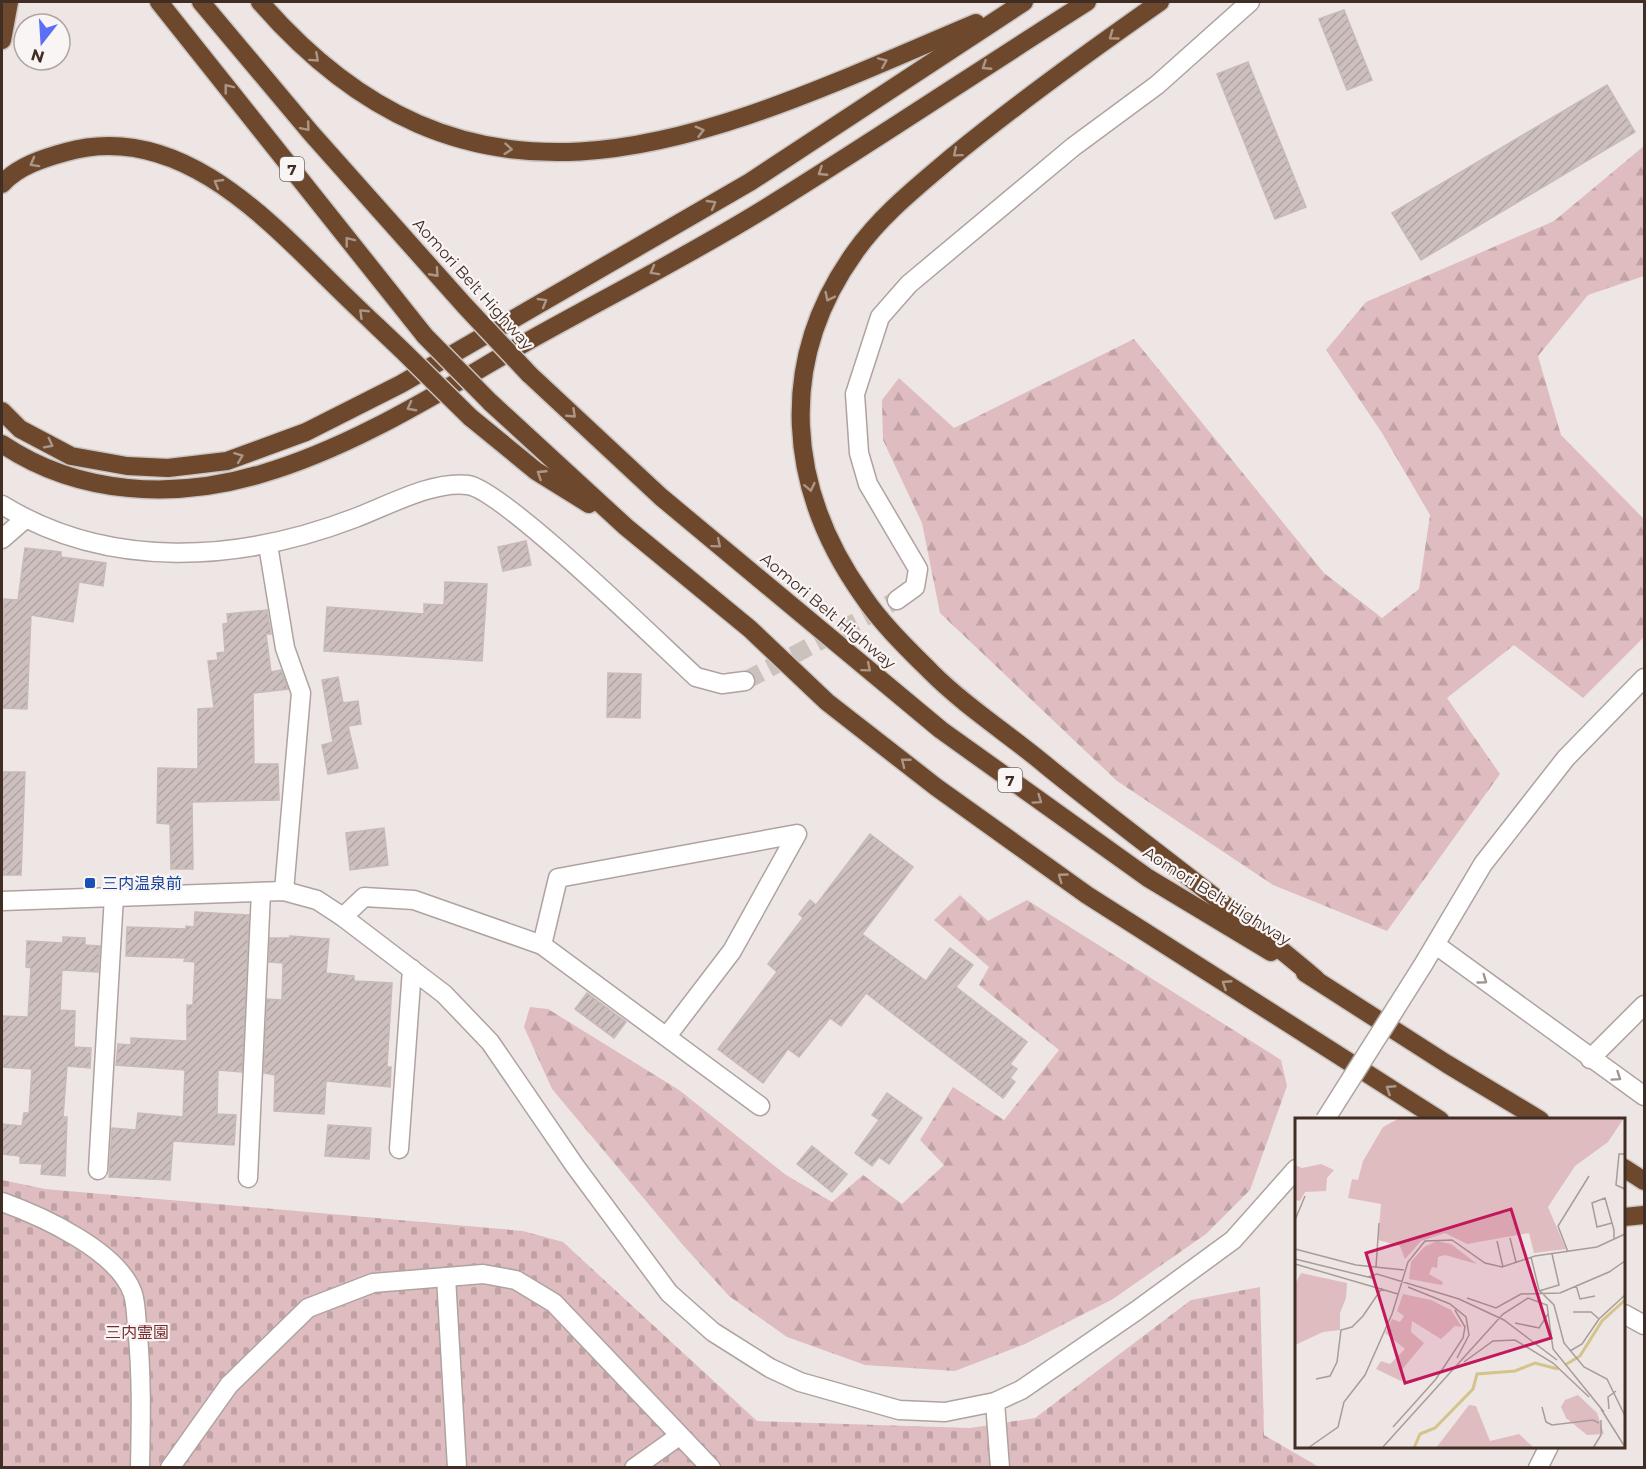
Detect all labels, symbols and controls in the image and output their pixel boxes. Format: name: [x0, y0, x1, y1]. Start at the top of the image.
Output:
north arrow: [12, 12, 72, 72]
one-way arrow: [1108, 29, 1119, 40]
text: N: [29, 45, 47, 67]
one-way arrow: [308, 51, 319, 62]
one-way arrow: [876, 58, 887, 70]
one-way arrow: [982, 59, 993, 70]
one-way arrow: [224, 84, 235, 95]
one-way arrow: [299, 120, 310, 131]
one-way arrow: [695, 125, 705, 138]
one-way arrow: [503, 142, 512, 155]
one-way arrow: [953, 146, 964, 157]
one-way arrow: [30, 156, 40, 167]
road number: 7: [280, 157, 304, 181]
one-way arrow: [818, 164, 828, 176]
one-way arrow: [214, 179, 224, 190]
one-way arrow: [706, 200, 716, 211]
street label: Aomori Belt Highway: [409, 214, 537, 354]
one-way arrow: [345, 237, 356, 248]
one-way arrow: [650, 264, 660, 275]
one-way arrow: [428, 266, 439, 277]
one-way arrow: [825, 291, 836, 302]
one-way arrow: [537, 297, 547, 309]
one-way arrow: [359, 309, 370, 320]
one-way arrow: [407, 400, 417, 411]
one-way arrow: [565, 407, 575, 418]
one-way arrow: [43, 437, 53, 448]
one-way arrow: [233, 452, 244, 464]
one-way arrow: [537, 470, 547, 482]
one-way arrow: [802, 482, 815, 492]
one-way arrow: [710, 537, 721, 548]
street label: Aomori Belt Highway: [757, 549, 900, 673]
one-way arrow: [860, 661, 871, 672]
one-way arrow: [900, 759, 911, 770]
road number: 7: [998, 768, 1022, 792]
one-way arrow: [1032, 793, 1043, 804]
street label: Aomori Belt Highway: [1140, 843, 1295, 949]
one-way arrow: [1058, 873, 1069, 884]
place label: 三内温泉前: [102, 874, 182, 893]
marker: 三内温泉前: [83, 876, 97, 890]
one-way arrow: [1476, 972, 1487, 983]
one-way arrow: [1222, 979, 1232, 991]
one-way arrow: [1611, 1070, 1621, 1082]
one-way arrow: [1386, 1084, 1396, 1096]
inset map: [1295, 1118, 1625, 1448]
park label: 三内霊園: [105, 1323, 169, 1342]

